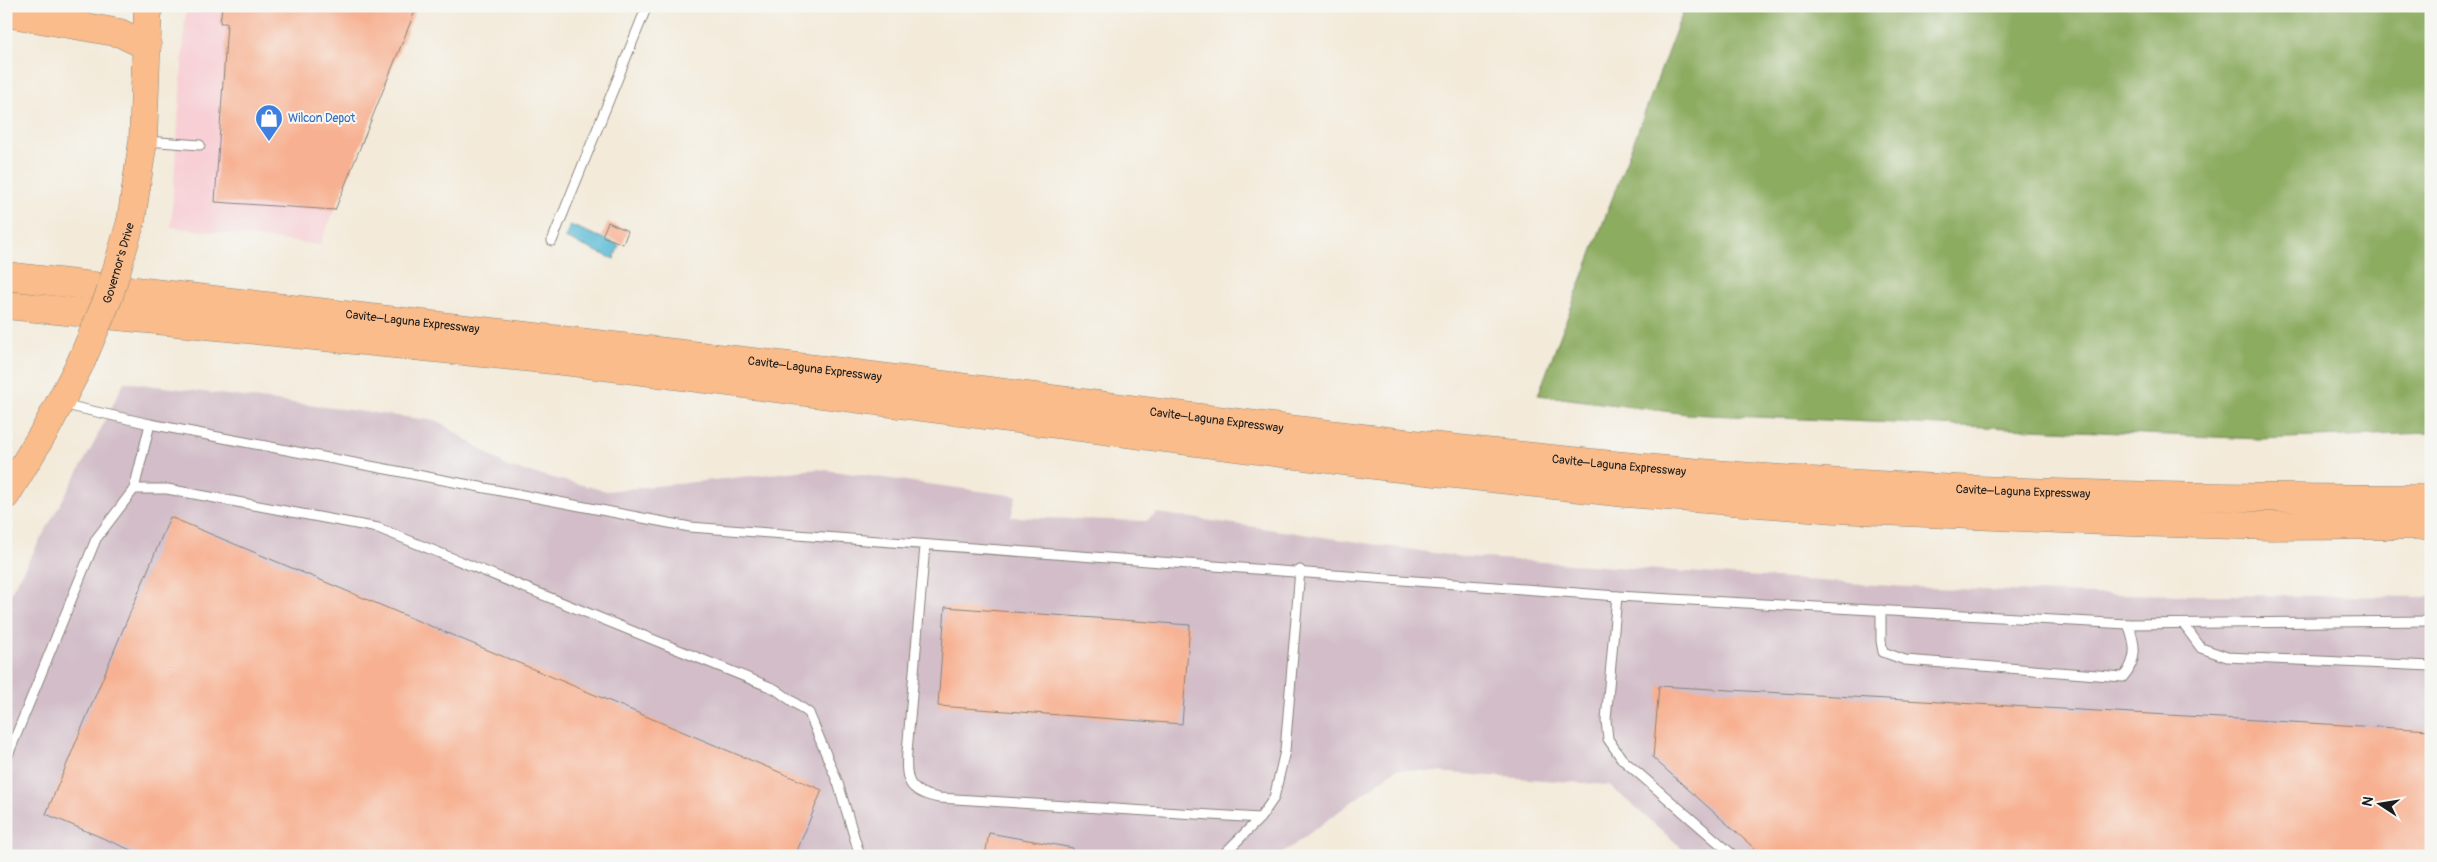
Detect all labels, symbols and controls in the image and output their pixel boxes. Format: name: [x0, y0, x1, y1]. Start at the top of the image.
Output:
shop icon: Wilcon Depot: [254, 103, 284, 142]
place label: Wilcon Depot: [288, 111, 356, 126]
street label: Governor's Drive: [100, 221, 138, 306]
street label: Cavite–Laguna Expressway: [345, 307, 480, 337]
street label: Cavite–Laguna Expressway: [747, 354, 882, 385]
street label: Cavite–Laguna Expressway: [1149, 405, 1284, 436]
street label: Cavite–Laguna Expressway: [1551, 452, 1687, 480]
street label: Cavite–Laguna Expressway: [1955, 482, 2090, 502]
north arrow: [2354, 780, 2404, 830]
text: N: [2358, 795, 2377, 808]

